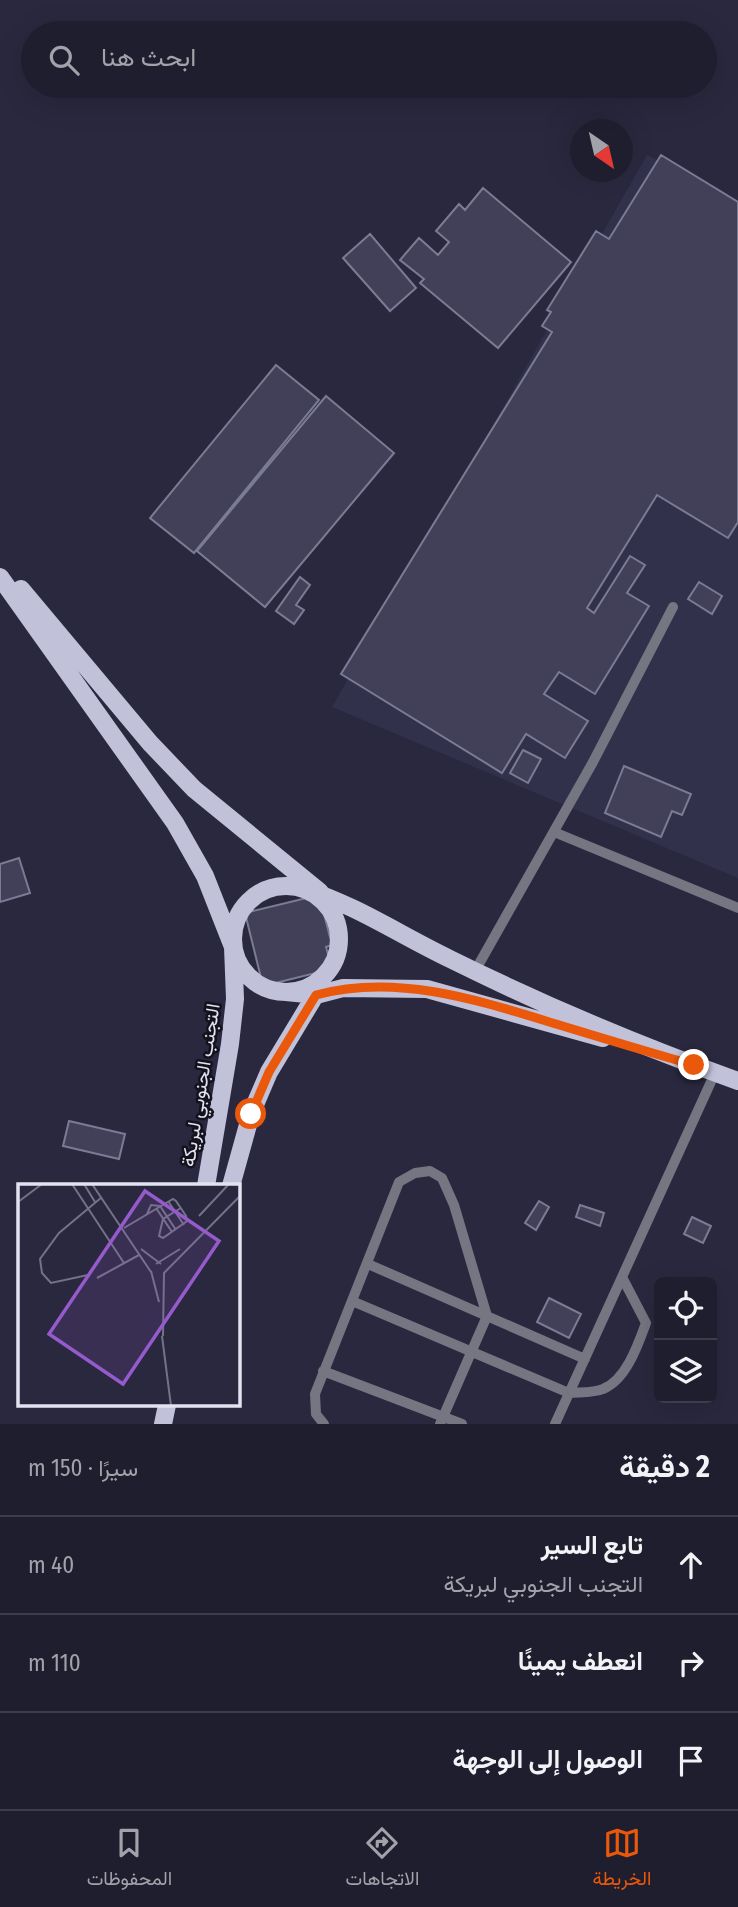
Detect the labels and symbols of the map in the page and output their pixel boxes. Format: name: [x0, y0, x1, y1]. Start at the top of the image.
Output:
north arrow: [570, 119, 633, 182]
street label: التجنب الجنوبي لبريكة: [176, 1002, 229, 1169]
route end: [678, 1049, 709, 1080]
route start: [235, 1098, 266, 1129]
inset map: [18, 1184, 240, 1406]

